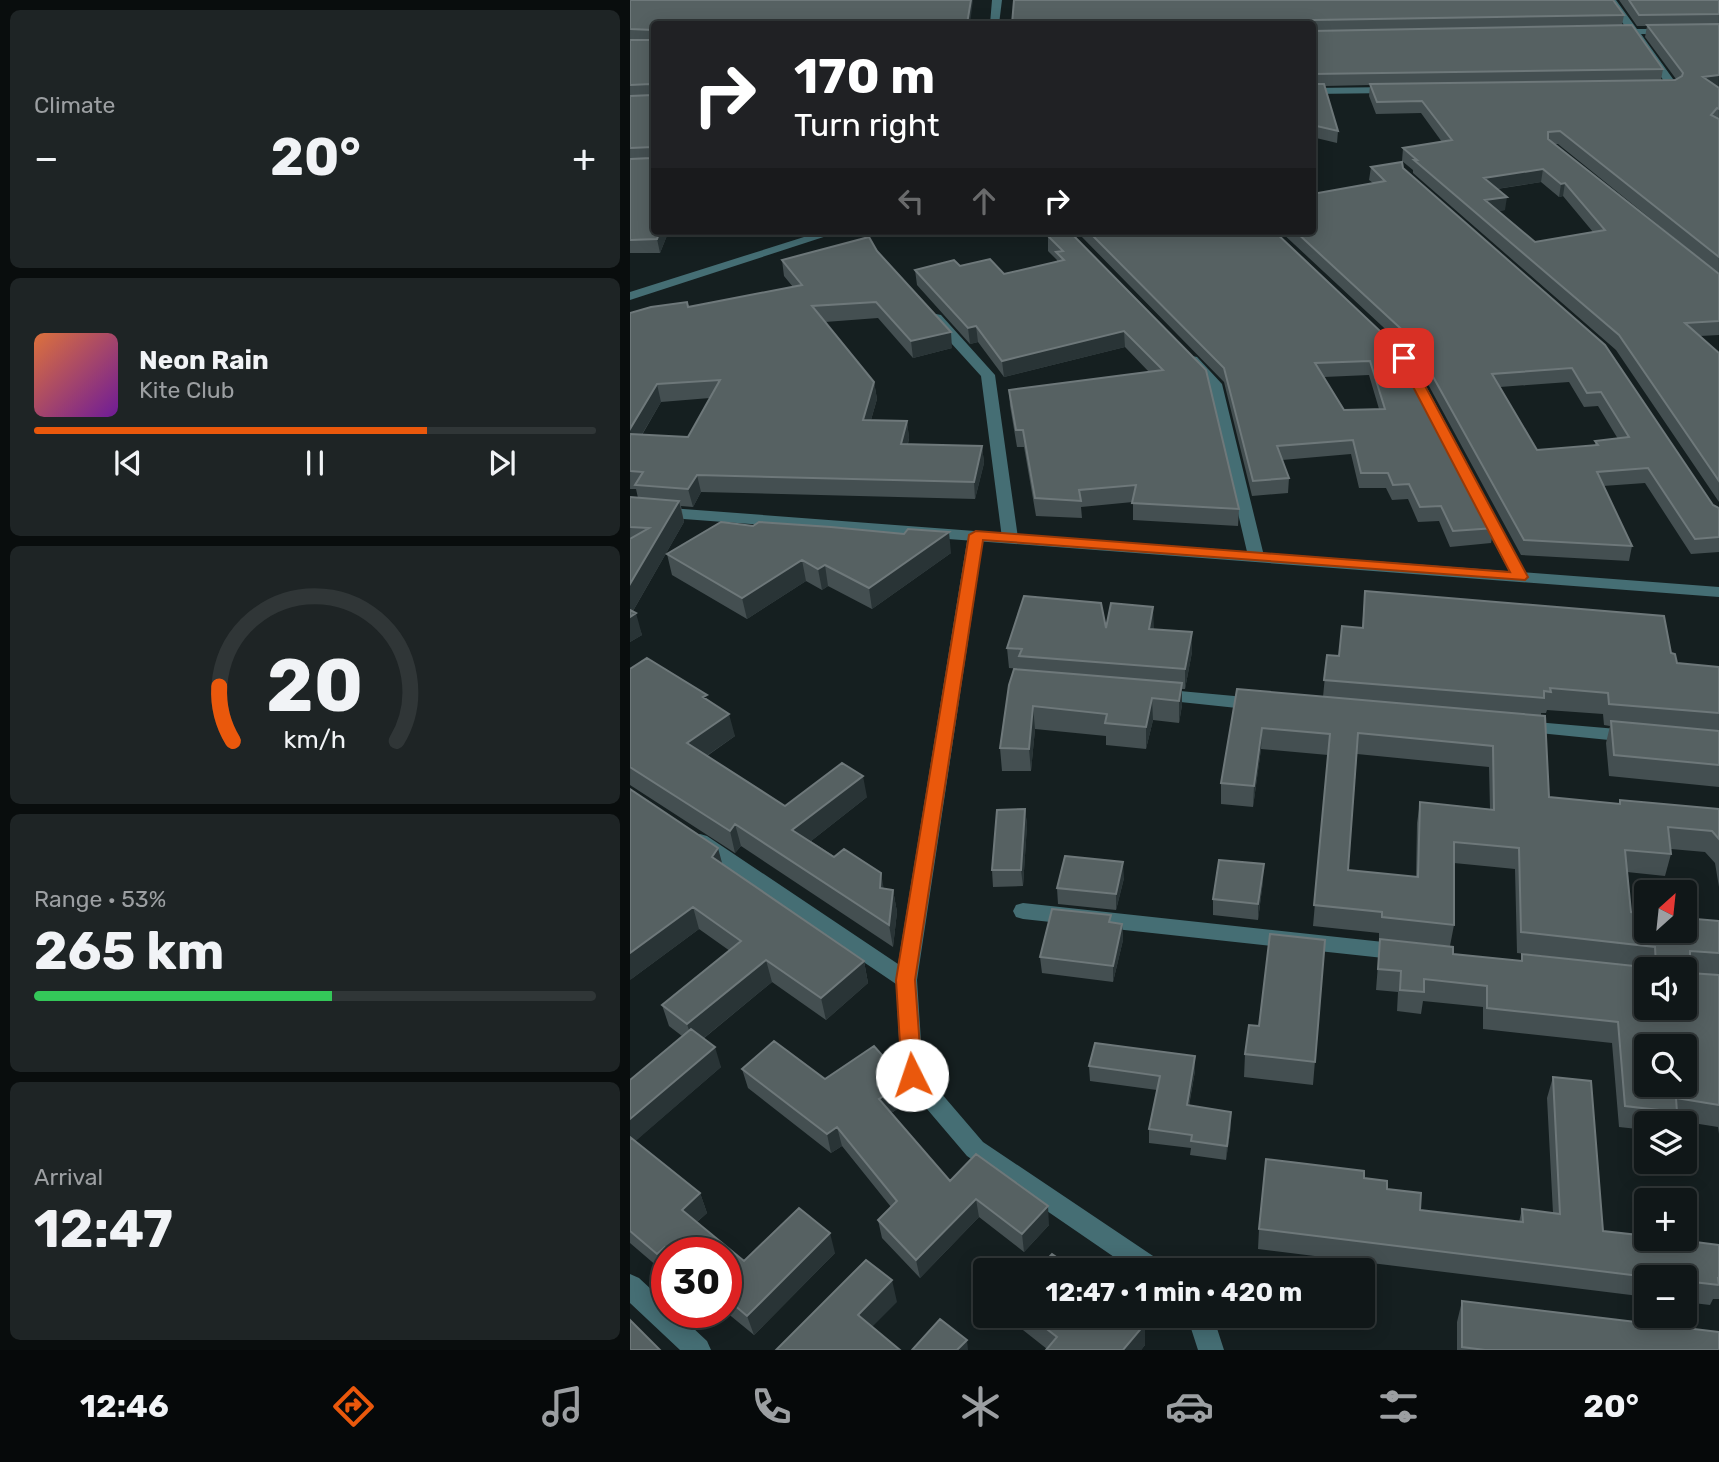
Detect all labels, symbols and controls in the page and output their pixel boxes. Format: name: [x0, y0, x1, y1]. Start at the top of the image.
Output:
text: 170 m: [794, 47, 935, 105]
icon: right: [679, 49, 770, 140]
text: Climate: [34, 91, 115, 119]
text: Turn right: [794, 106, 939, 144]
text: 20°: [270, 126, 361, 188]
text: −: [34, 135, 59, 181]
text: +: [572, 135, 596, 181]
icon: left: [892, 182, 930, 220]
icon: ahead: [965, 182, 1003, 220]
icon: right: [1038, 182, 1076, 220]
pin: [1374, 328, 1434, 388]
icon: arrive: [1385, 339, 1423, 377]
text: Neon Rain: [139, 345, 269, 376]
text: Kite Club: [139, 376, 234, 404]
icon: previous: [109, 444, 147, 482]
icon: pause: [296, 444, 334, 482]
icon: next: [483, 444, 521, 482]
text: 20: [267, 643, 363, 729]
text: km/h: [284, 725, 346, 754]
north arrow: [1634, 880, 1698, 943]
map controls: [1634, 880, 1697, 1328]
text: Range · 53%: [34, 885, 166, 913]
text: 265 km: [34, 920, 224, 982]
button: sound: [1634, 957, 1697, 1020]
button: search: [1634, 1034, 1697, 1097]
position arrow: [875, 1038, 949, 1112]
button: layers: [1634, 1111, 1697, 1174]
text: Arrival: [34, 1163, 103, 1191]
button: +: [1634, 1188, 1697, 1251]
text: 12:47: [34, 1198, 173, 1260]
speed limit sign: 30: [651, 1237, 742, 1328]
button: −: [1634, 1265, 1697, 1328]
text: 12:47 · 1 min · 420 m: [1046, 1277, 1302, 1308]
icon: directions: [329, 1382, 378, 1431]
icon: music: [538, 1382, 587, 1431]
icon: phone: [747, 1382, 796, 1431]
icon: climate: [956, 1382, 1005, 1431]
icon: car: [1165, 1382, 1214, 1431]
icon: filters: [1374, 1382, 1423, 1431]
text: 12:46: [80, 1387, 169, 1425]
text: 20°: [1583, 1387, 1639, 1425]

